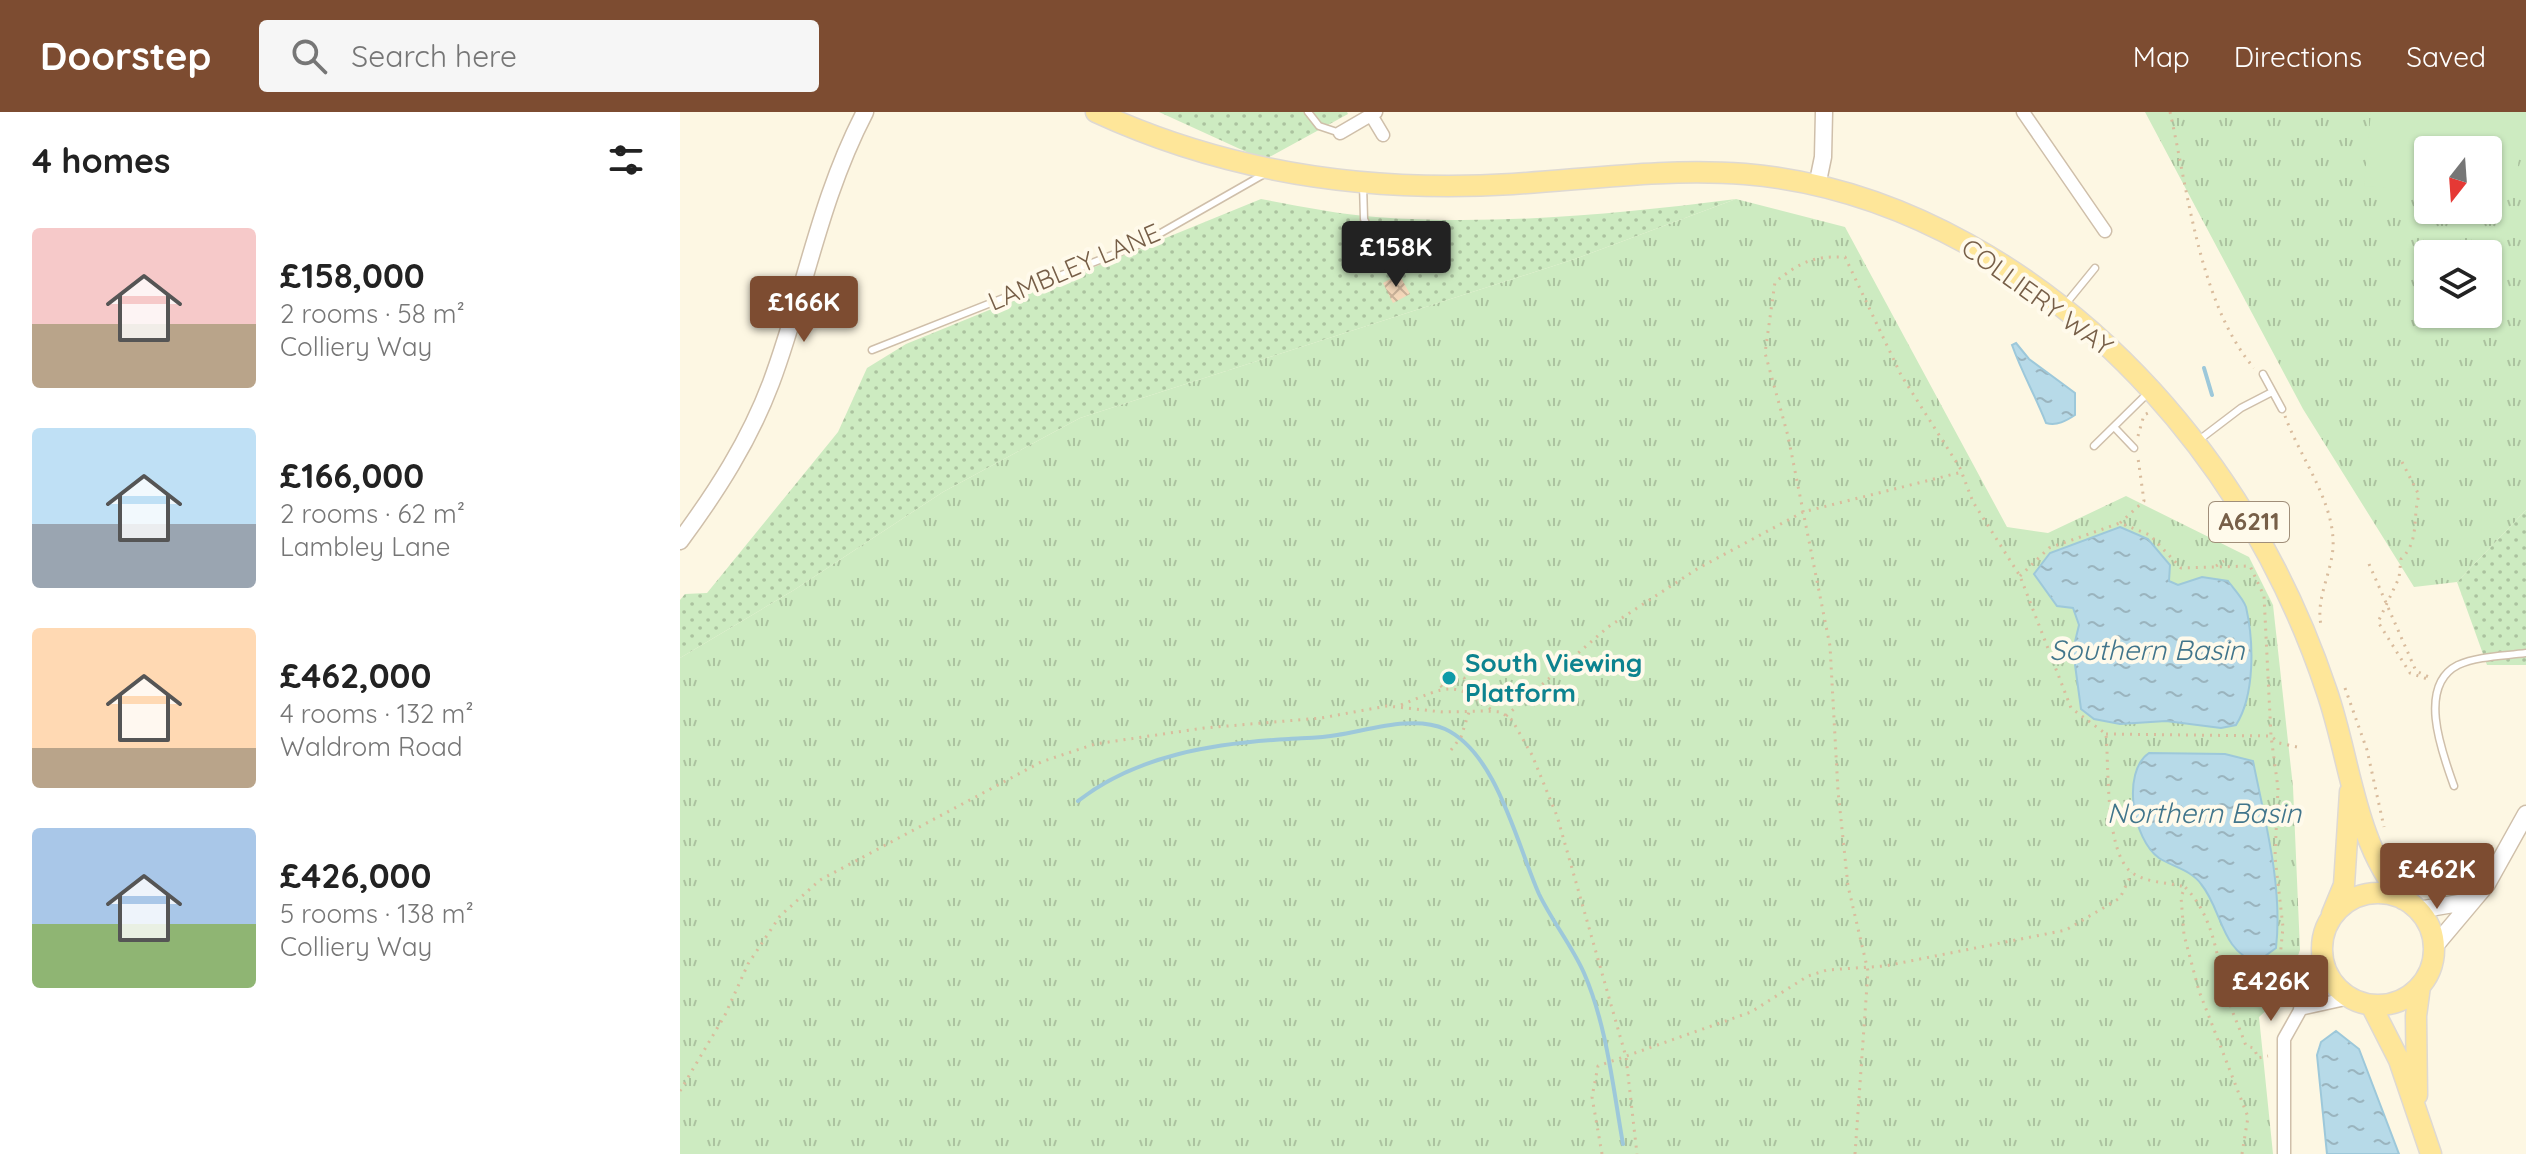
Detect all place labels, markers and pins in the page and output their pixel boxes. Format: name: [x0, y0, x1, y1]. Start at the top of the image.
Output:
pin: £158K: [1340, 221, 1452, 289]
pin: £166K: [748, 276, 860, 344]
place label: South Viewing Platform: [1465, 646, 1642, 709]
marker: South Viewing Platform: [1440, 669, 1458, 687]
pin: £462K: [2381, 843, 2493, 911]
pin: £426K: [2215, 955, 2327, 1023]

